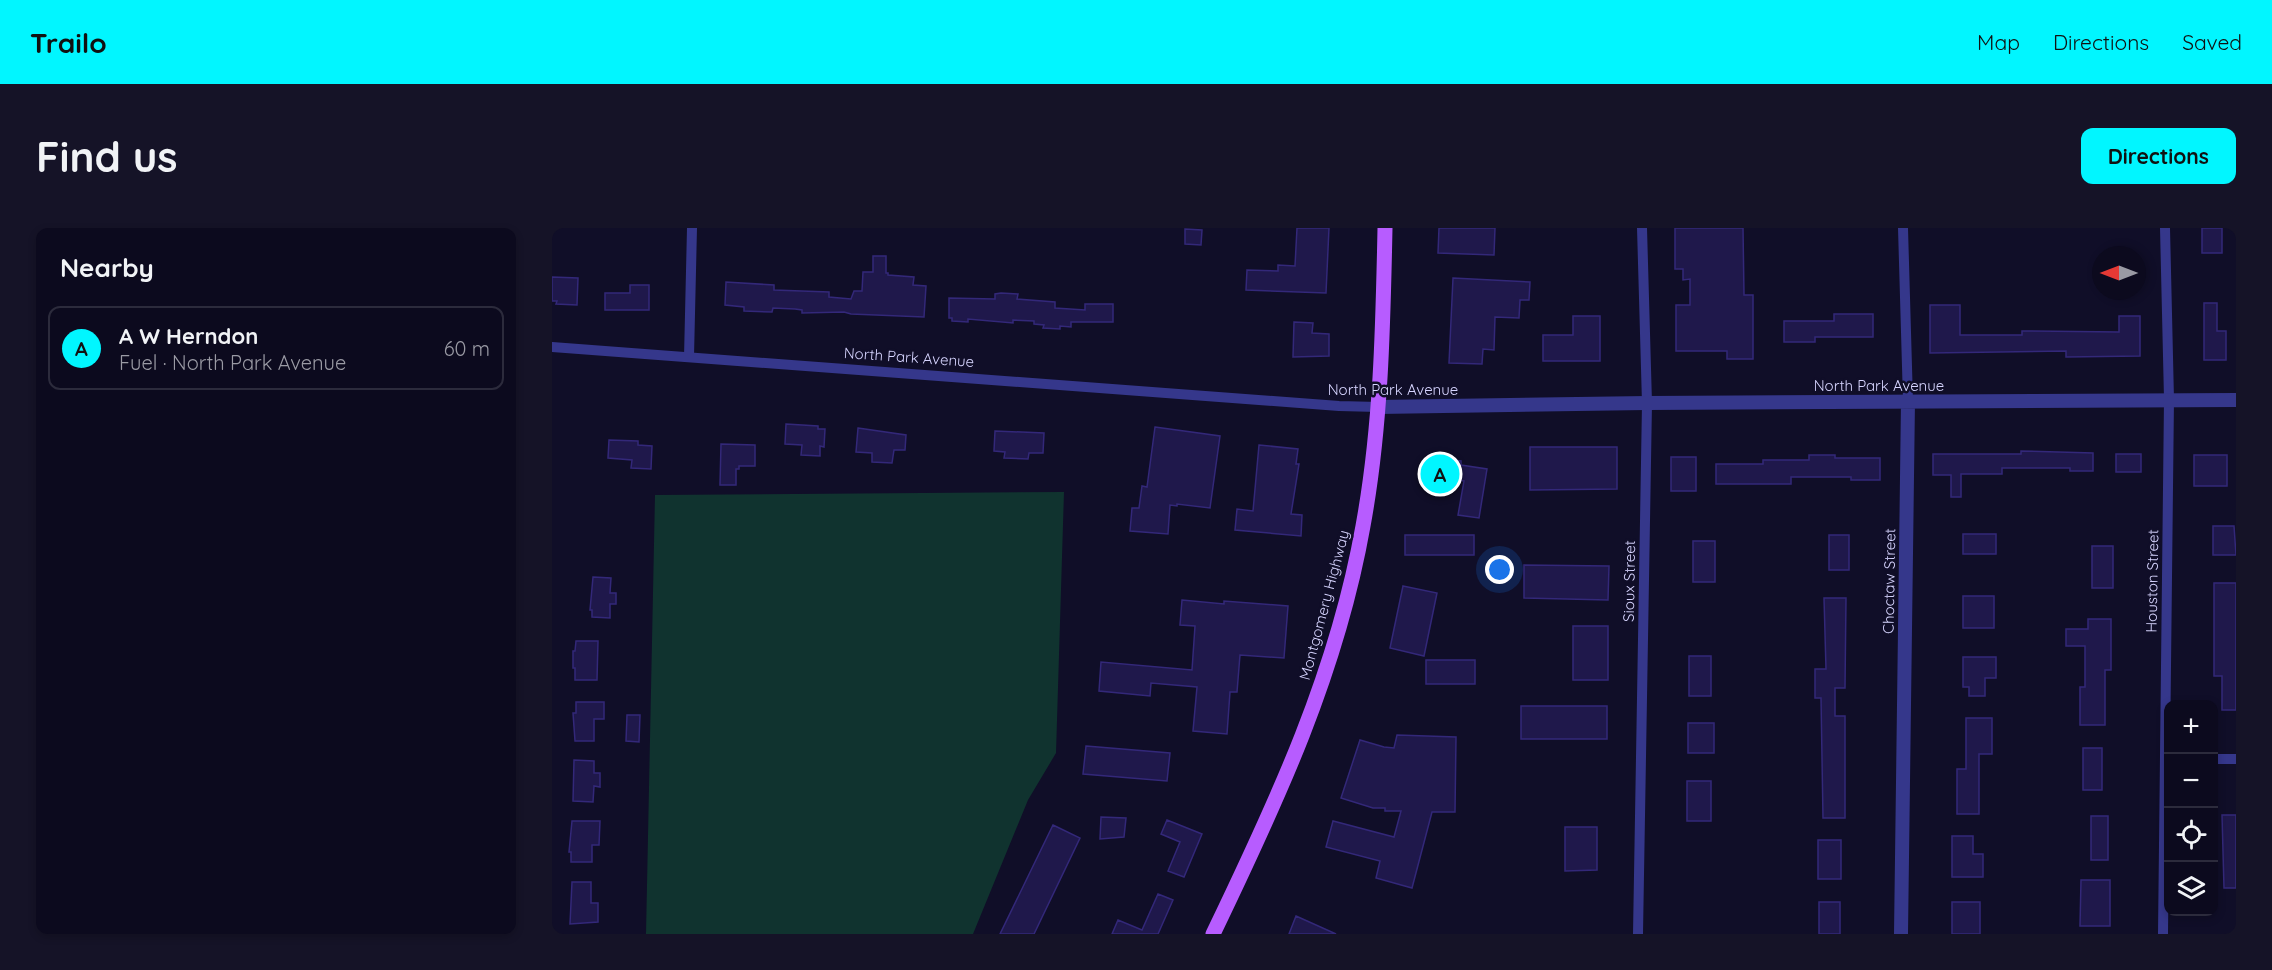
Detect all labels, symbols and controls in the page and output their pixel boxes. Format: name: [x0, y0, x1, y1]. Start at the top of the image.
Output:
text: Trailo: [30, 25, 107, 60]
text: Map: [1977, 29, 2020, 55]
text: Directions: [2053, 29, 2149, 55]
text: Saved: [2182, 29, 2242, 55]
button: Directions: [2081, 128, 2236, 184]
text: Find us: [36, 130, 178, 183]
north arrow: [2092, 246, 2146, 300]
text: Nearby: [60, 251, 154, 284]
text: A W Herndon: [119, 322, 258, 350]
text: A: [75, 336, 88, 361]
text: 60 m: [444, 336, 490, 361]
street label: North Park Avenue: [843, 343, 975, 371]
text: Fuel · North Park Avenue: [119, 350, 346, 375]
street label: North Park Avenue: [1814, 376, 1944, 395]
street label: North Park Avenue: [1328, 380, 1458, 399]
pin: A: [1420, 452, 1460, 496]
street label: Montgomery Highway: [1295, 528, 1353, 682]
street label: Choctaw Street: [1879, 528, 1899, 634]
street label: Houston Street: [2142, 529, 2162, 633]
street label: Sioux Street: [1619, 540, 1639, 622]
your location: [1485, 555, 1514, 584]
map controls: [2164, 700, 2218, 916]
button: +: [2164, 700, 2218, 754]
button: −: [2164, 754, 2218, 808]
button: locate: [2164, 808, 2218, 862]
button: layers: [2164, 862, 2218, 916]

